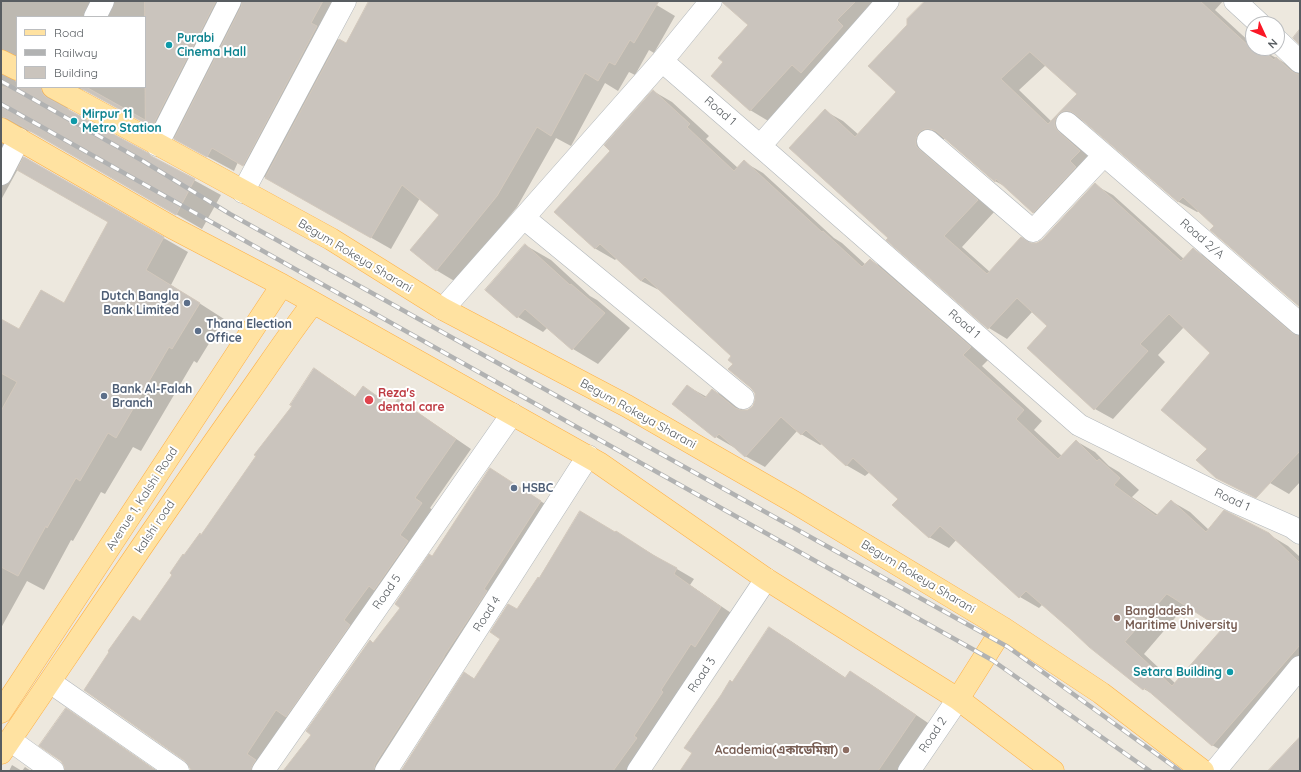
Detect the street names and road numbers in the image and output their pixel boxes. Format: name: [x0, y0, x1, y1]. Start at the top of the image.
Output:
street label: Road 1: [701, 93, 739, 129]
street label: Begum Rokeya Sharani: [295, 216, 415, 296]
street label: Road 2/A: [1177, 216, 1227, 262]
street label: Road 1: [945, 306, 983, 342]
street label: Begum Rokeya Sharani: [577, 376, 699, 452]
street label: Avenue 1, Kalshi Road: [103, 445, 181, 553]
street label: Road 1: [1212, 486, 1252, 514]
street label: kalshi road: [132, 498, 178, 556]
street label: Begum Rokeya Sharani: [858, 537, 978, 617]
street label: Road 5: [370, 572, 404, 612]
street label: Road 4: [470, 594, 504, 634]
street label: Road 3: [685, 655, 719, 695]
street label: Road 2: [916, 715, 950, 755]

